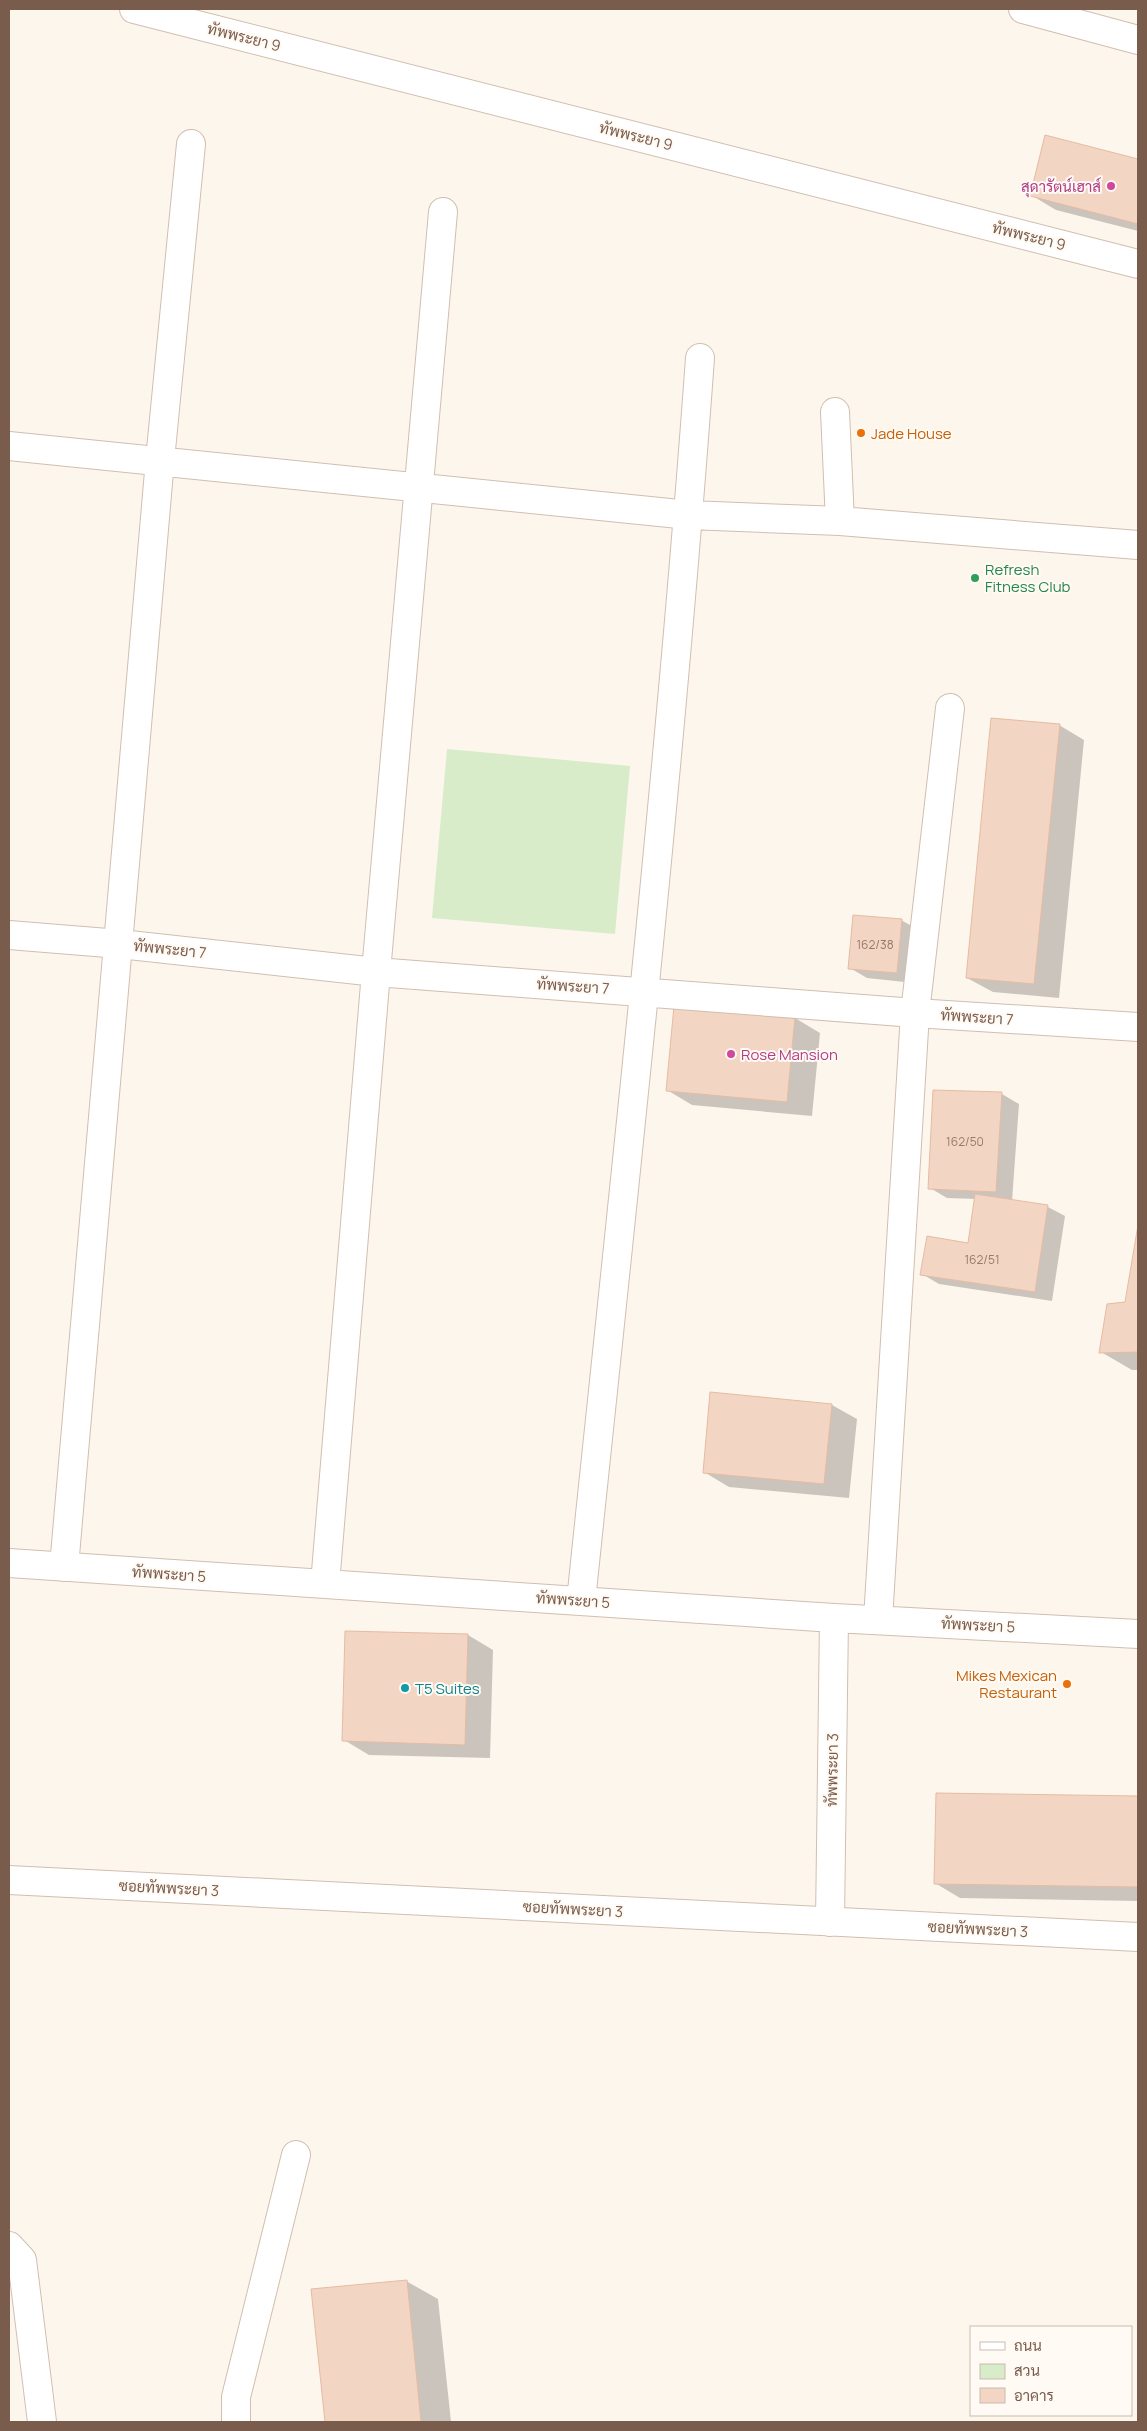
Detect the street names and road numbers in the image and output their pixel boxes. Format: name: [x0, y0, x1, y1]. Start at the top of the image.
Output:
street label: ทัพพระยา 9: [205, 18, 283, 56]
street label: ทัพพระยา 9: [597, 117, 675, 155]
street label: ทัพพระยา 9: [990, 217, 1068, 255]
street label: ทัพพระยา 7: [133, 935, 207, 963]
street label: ทัพพระยา 7: [536, 973, 610, 999]
street label: ทัพพระยา 7: [940, 1004, 1014, 1030]
street label: ทัพพระยา 5: [131, 1561, 207, 1587]
street label: ทัพพระยา 5: [535, 1587, 611, 1613]
street label: ทัพพระยา 5: [940, 1613, 1016, 1637]
street label: ทัพพระยา 3: [821, 1733, 843, 1807]
street label: ซอยทัพพระยา 3: [118, 1875, 220, 1901]
street label: ซอยทัพพระยา 3: [522, 1896, 624, 1922]
street label: ซอยทัพพระยา 3: [927, 1916, 1029, 1942]

